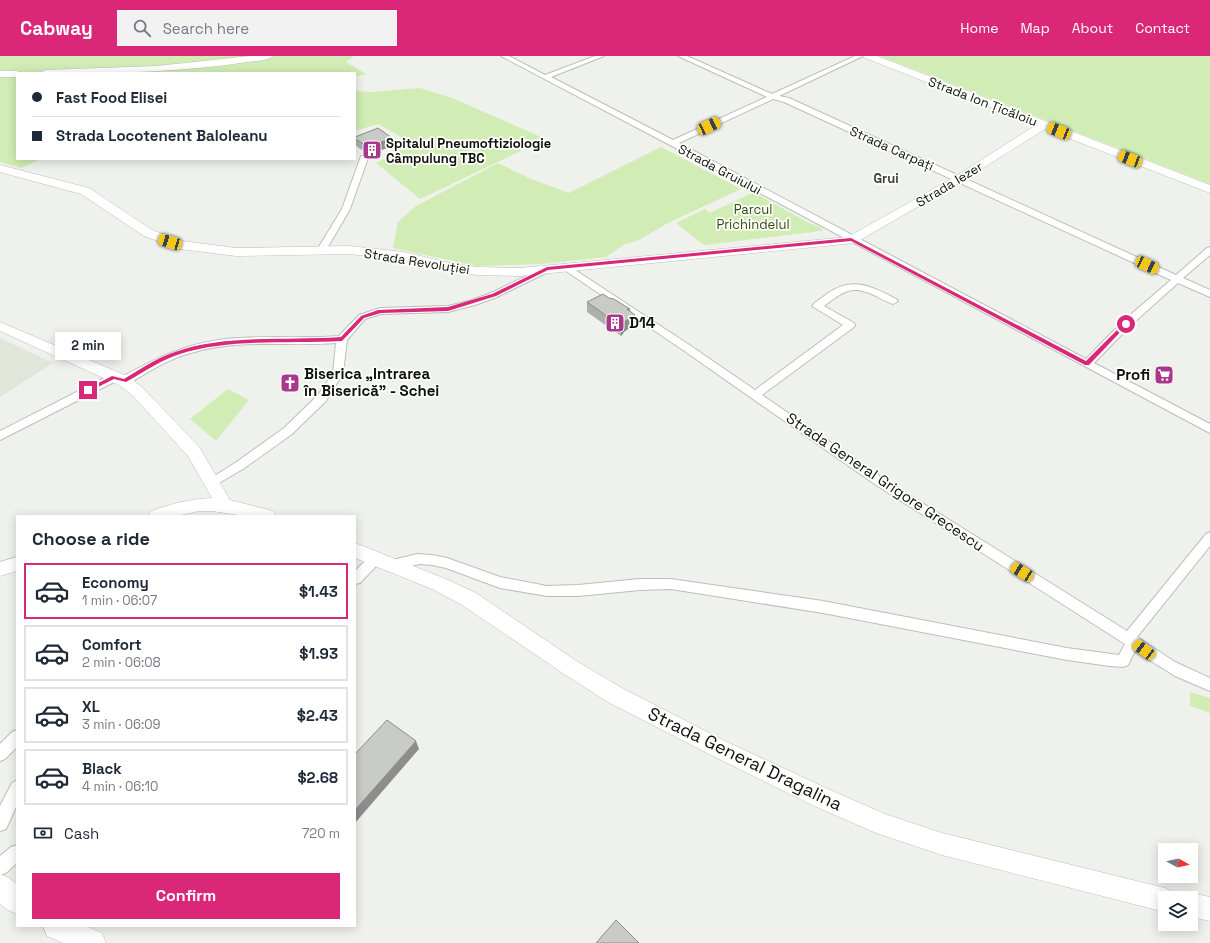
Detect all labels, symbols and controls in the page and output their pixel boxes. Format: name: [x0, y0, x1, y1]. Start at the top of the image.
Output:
search box: [117, 10, 397, 46]
text: Cabway: [20, 16, 93, 41]
icon: search: [131, 17, 153, 39]
text: Search here: [163, 19, 249, 38]
text: Home: [960, 19, 998, 37]
text: Map: [1020, 19, 1050, 37]
text: About: [1072, 19, 1113, 37]
text: Contact: [1135, 19, 1190, 37]
street label: Strada Ion Țicăloiu: [926, 73, 1040, 130]
text: Fast Food Elisei: [56, 88, 167, 107]
car: [696, 115, 722, 137]
car: [1046, 121, 1072, 141]
street label: Strada Carpați: [847, 122, 937, 175]
text: Strada Locotenent Baloleanu: [56, 126, 268, 145]
place label: Spitalul Pneumoftiziologie Câmpulung TBC: [386, 135, 551, 167]
building icon: Spitalul Pneumoftiziologie Câmpulung TBC: [361, 139, 383, 161]
street label: Strada Gruiului: [675, 140, 764, 199]
car: [1117, 149, 1143, 169]
street label: Strada Iezer: [913, 158, 986, 211]
district label: Grui: [873, 170, 899, 187]
park label: Parcul Prichindelul: [716, 201, 790, 233]
car: [157, 233, 183, 251]
street label: Strada Revoluției: [363, 245, 471, 278]
car: [1134, 254, 1160, 276]
building icon: D14: [604, 312, 626, 334]
place label: D14: [629, 313, 656, 332]
route start: [1117, 315, 1135, 333]
callout: 2 min: [55, 332, 121, 360]
text: 2 min: [71, 337, 105, 354]
place label: Biserica „Intrarea în Biserică” - Schei: [303, 364, 439, 400]
supermarket icon: Profi: [1153, 364, 1175, 386]
place label: Profi: [1116, 365, 1150, 384]
church icon: Biserica „Intrarea în Biserică” - Schei: [279, 372, 301, 394]
route end: [79, 381, 97, 399]
street label: Strada General Grigore Grecescu: [783, 408, 988, 555]
text: Choose a ride: [32, 527, 150, 550]
car: [1009, 561, 1035, 583]
icon: car: [34, 573, 70, 609]
text: Economy: [82, 573, 149, 592]
text: $1.43: [299, 582, 338, 601]
text: 1 min · 06:07: [82, 592, 157, 609]
icon: car: [34, 635, 70, 671]
text: Comfort: [82, 635, 142, 654]
car: [1131, 638, 1157, 662]
text: $1.93: [299, 644, 338, 663]
text: 2 min · 06:08: [82, 654, 161, 671]
icon: car: [34, 697, 70, 733]
text: XL: [82, 697, 100, 716]
street label: Strada General Dragalina: [644, 701, 846, 816]
text: $2.43: [297, 706, 338, 725]
text: 3 min · 06:09: [82, 716, 161, 733]
icon: car: [34, 759, 70, 795]
text: Black: [82, 759, 122, 778]
text: $2.68: [297, 768, 338, 787]
text: 4 min · 06:10: [82, 778, 158, 795]
icon: cash: [32, 822, 54, 844]
text: Cash: [64, 824, 99, 843]
text: 720 m: [302, 825, 340, 842]
north arrow: [1158, 843, 1198, 883]
map controls: [1158, 843, 1198, 931]
button: Confirm: [32, 873, 340, 919]
button: layers: [1158, 891, 1198, 931]

